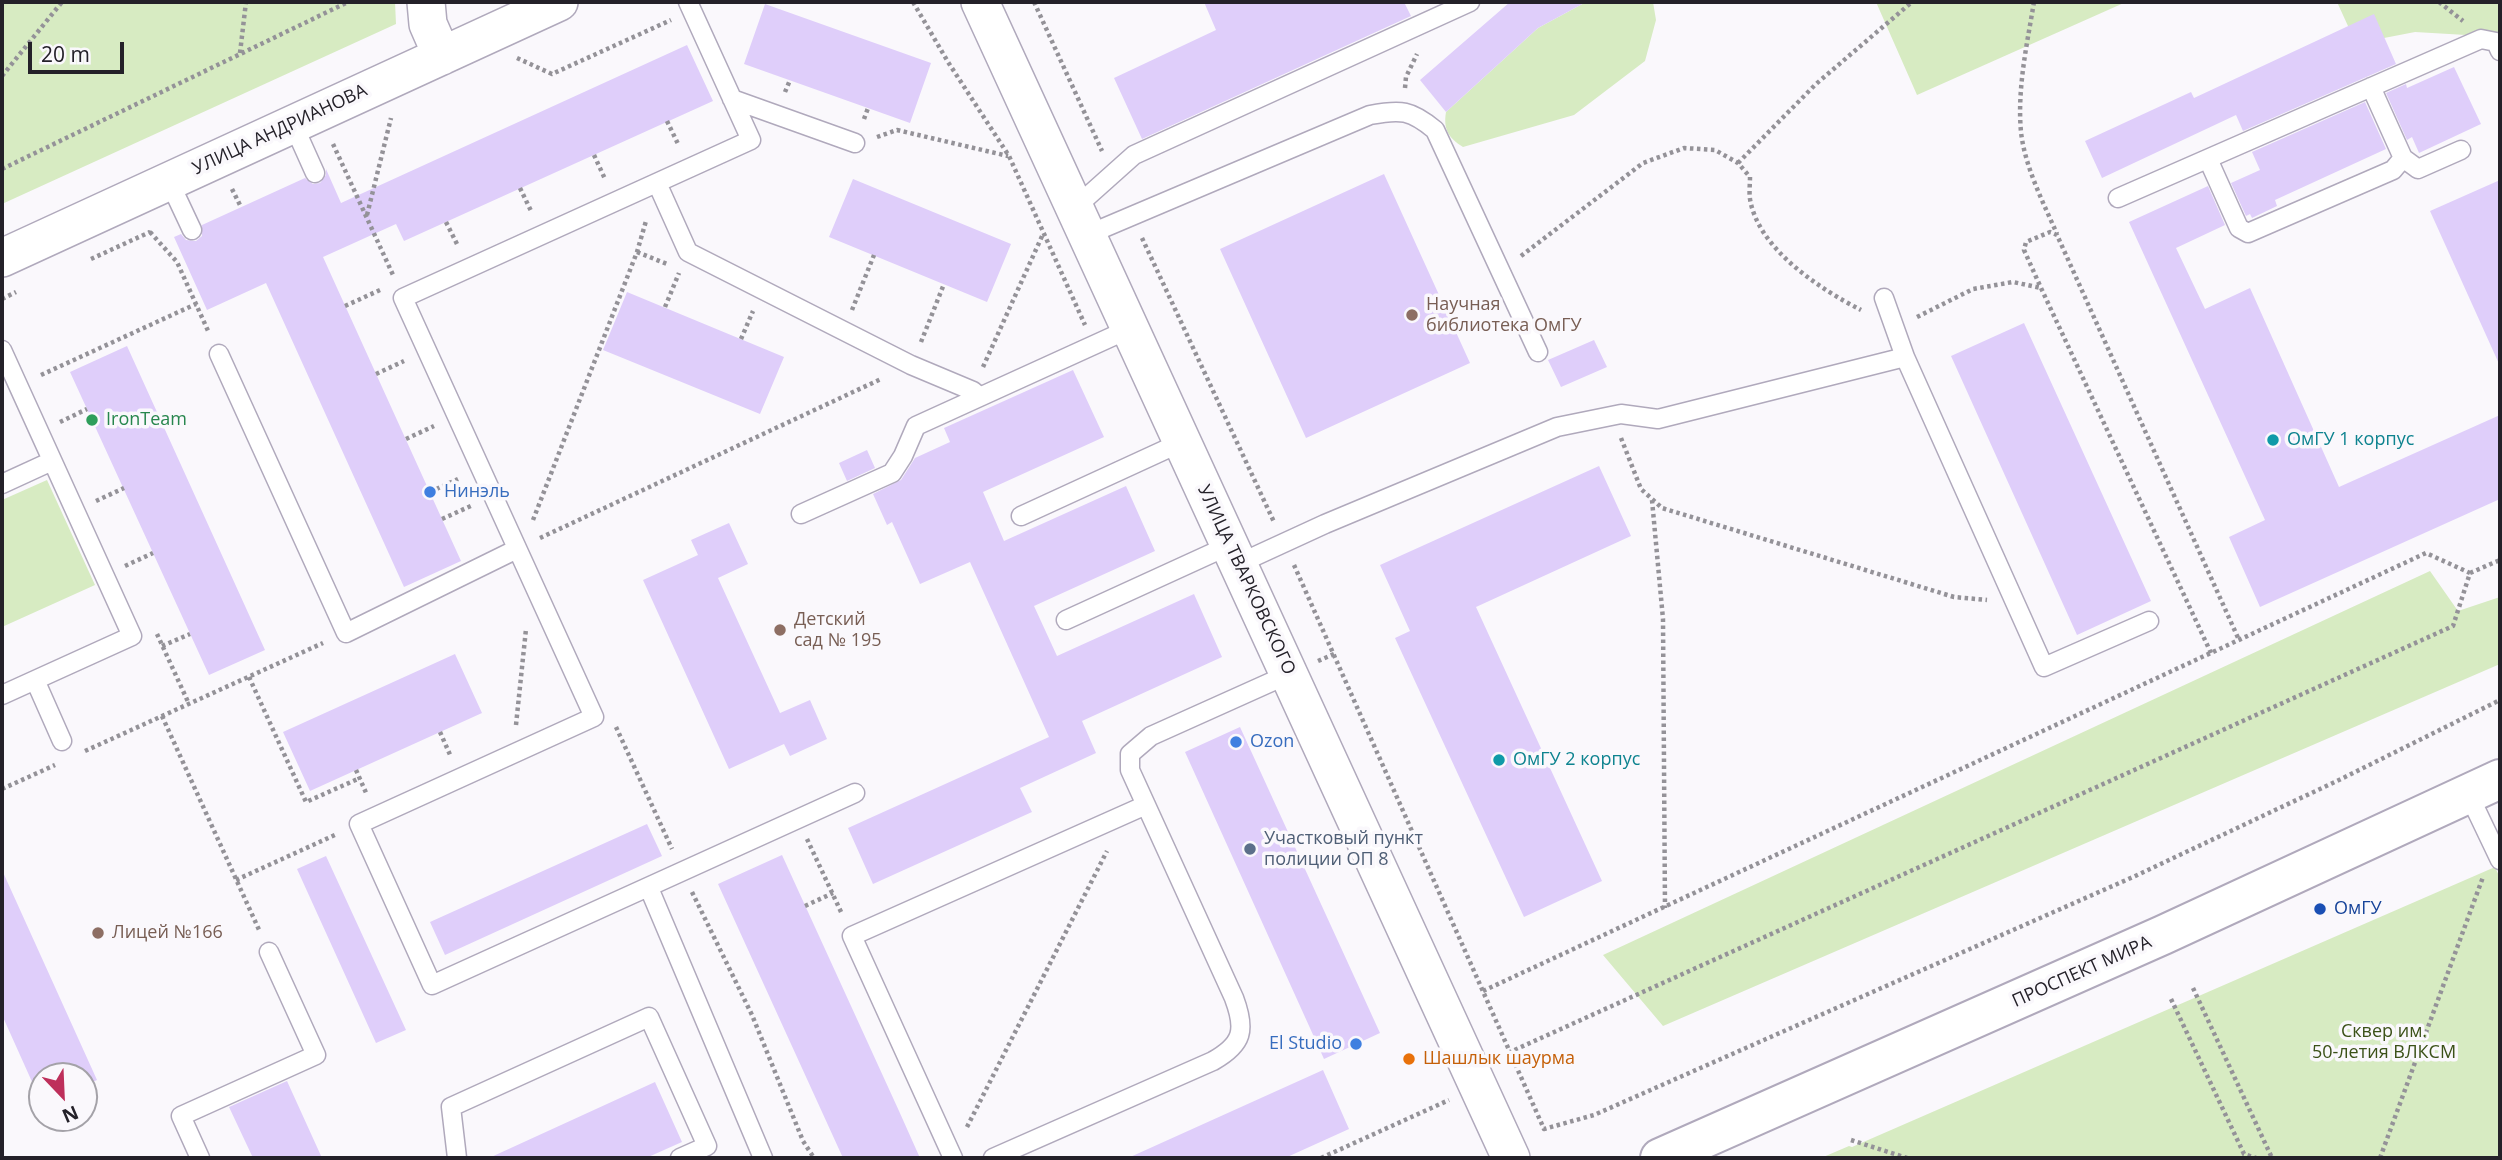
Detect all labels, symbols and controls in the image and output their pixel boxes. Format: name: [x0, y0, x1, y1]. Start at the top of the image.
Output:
scale bar: [32, 28, 128, 72]
text: 20 m: [41, 40, 90, 68]
street label: УЛИЦА АНДРИАНОВА: [189, 80, 371, 180]
place label: Научная библиотека ОмГУ: [1426, 294, 1582, 336]
marker: Научная библиотека ОмГУ: [1404, 307, 1420, 323]
place label: IronTeam: [106, 409, 187, 431]
marker: IronTeam: [84, 412, 100, 428]
place label: ОмГУ 1 корпус: [2287, 429, 2414, 451]
marker: ОмГУ 1 корпус: [2265, 432, 2281, 448]
place label: Нинэль: [444, 481, 510, 503]
street label: УЛИЦА ТВАРКОВСКОГО: [1193, 482, 1299, 678]
marker: Нинэль: [422, 484, 438, 500]
place label: Детский сад № 195: [794, 609, 882, 652]
marker: Детский сад № 195: [772, 622, 788, 638]
place label: Ozon: [1250, 731, 1294, 753]
marker: Ozon: [1228, 734, 1244, 750]
place label: ОмГУ 2 корпус: [1513, 749, 1640, 771]
marker: ОмГУ 2 корпус: [1491, 752, 1507, 768]
place label: Участковый пункт полиции ОП 8: [1264, 828, 1423, 870]
marker: Участковый пункт полиции ОП 8: [1242, 841, 1258, 857]
place label: ОмГУ: [2334, 898, 2382, 920]
marker: ОмГУ: [2312, 901, 2328, 917]
place label: Лицей №166: [112, 922, 223, 944]
marker: Лицей №166: [90, 925, 106, 941]
street label: ПРОСПЕКТ МИРА: [2009, 932, 2155, 1012]
park label: Сквер им. 50-летия ВЛКСМ: [2312, 1021, 2456, 1064]
place label: El Studio: [1269, 1033, 1342, 1055]
marker: El Studio: [1348, 1036, 1364, 1052]
place label: Шашлык шаурма: [1423, 1048, 1575, 1070]
marker: Шашлык шаурма: [1401, 1051, 1417, 1067]
north arrow: [28, 1062, 98, 1132]
text: N: [58, 1100, 83, 1129]

